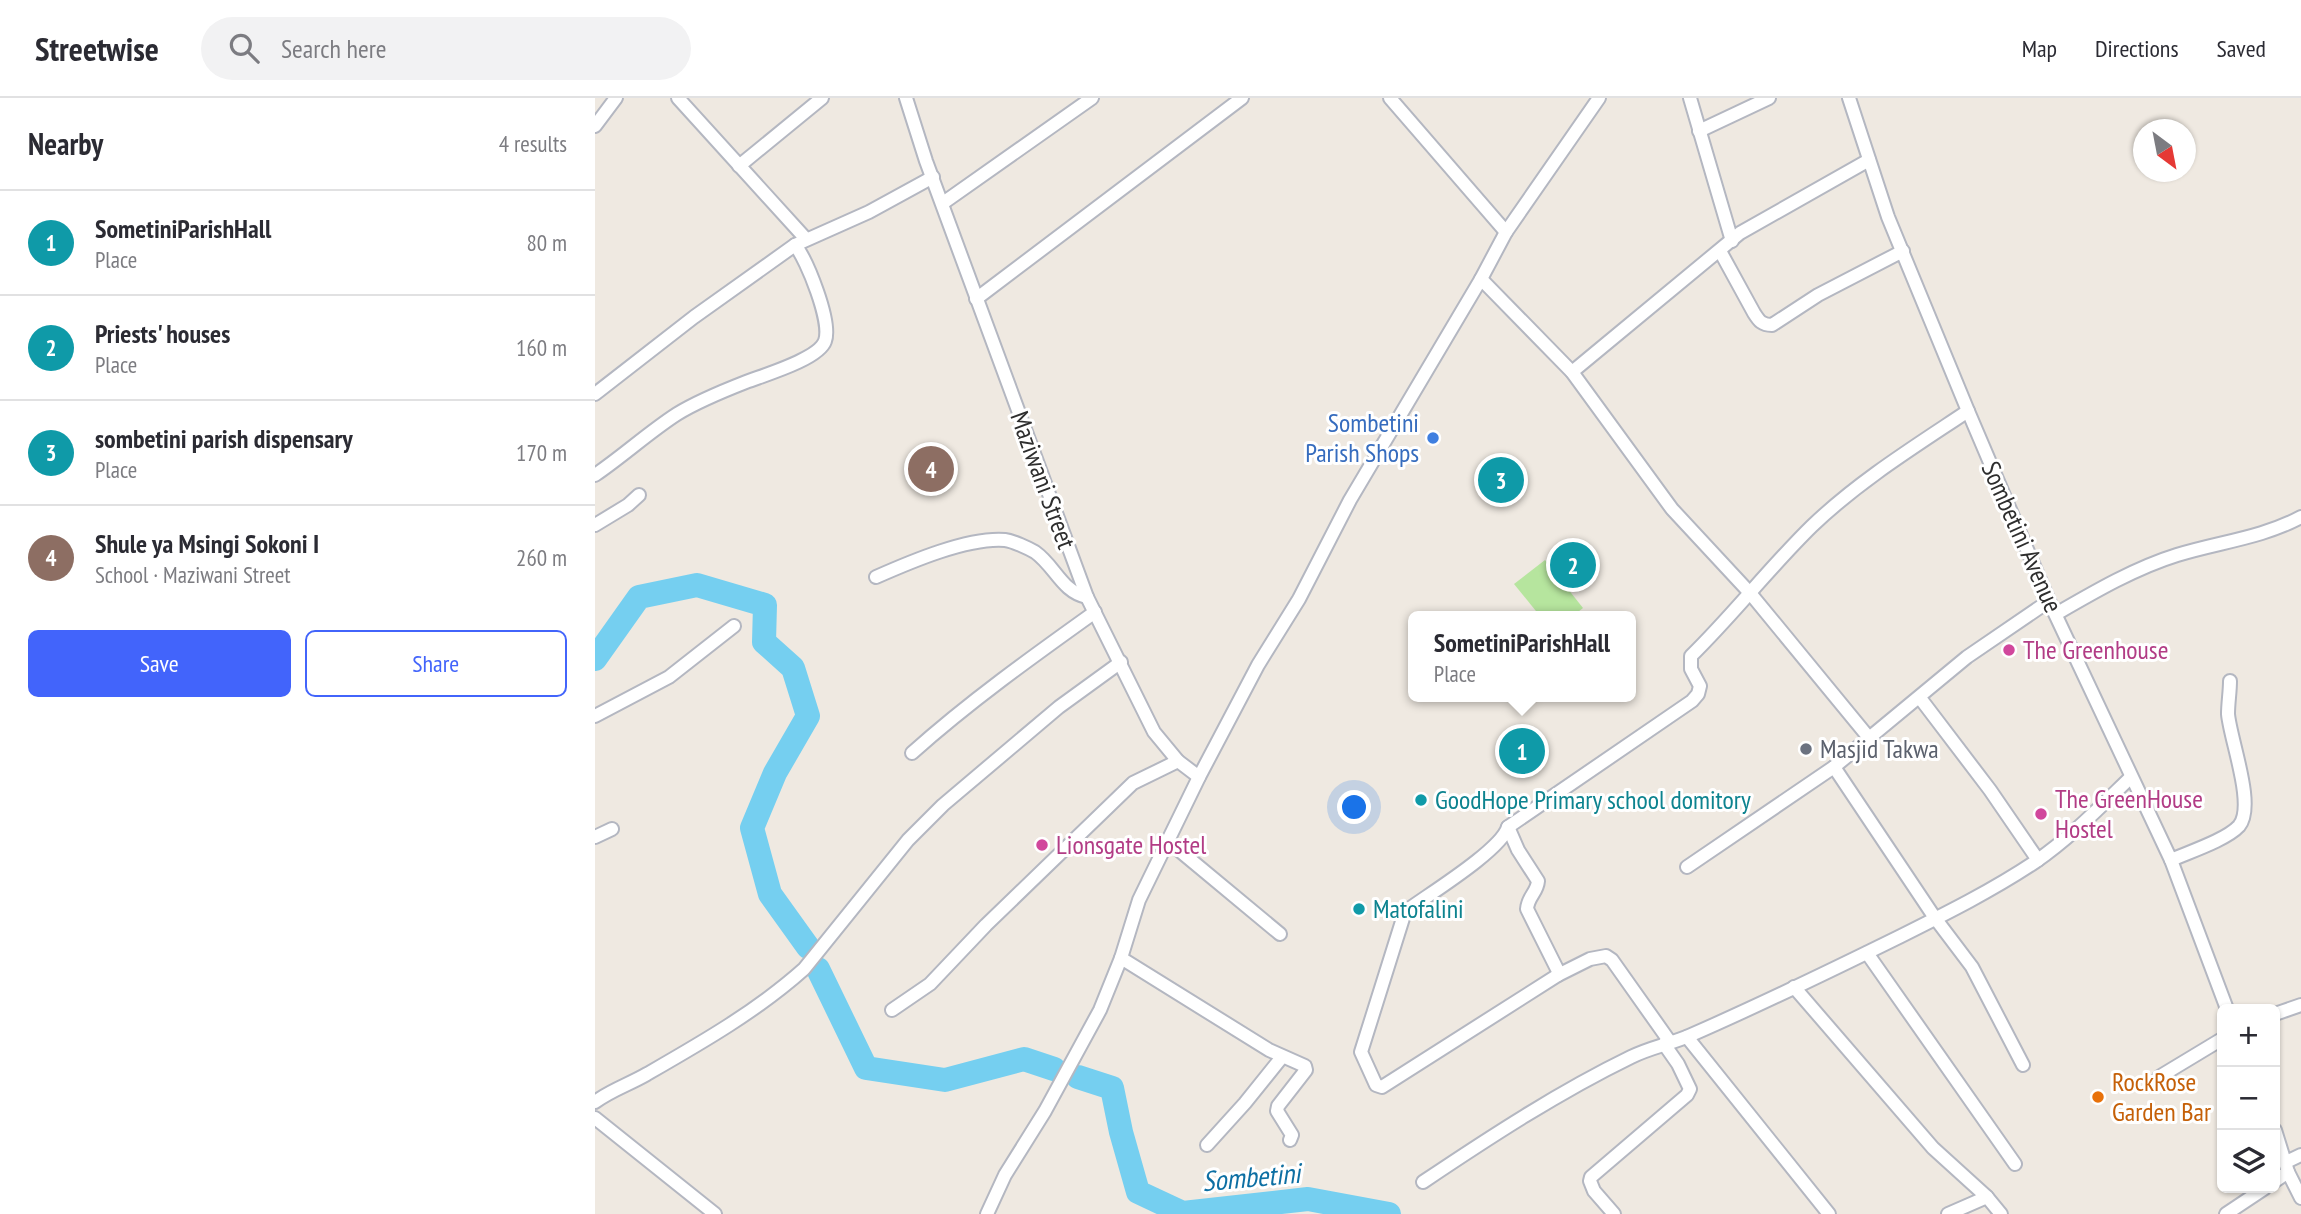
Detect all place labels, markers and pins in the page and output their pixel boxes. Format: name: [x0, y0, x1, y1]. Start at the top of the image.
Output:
place label: Sombetini Parish Shops: [1305, 406, 1419, 469]
marker: Sombetini Parish Shops: [1425, 430, 1441, 446]
pin: 4: [908, 443, 954, 495]
pin: 3: [1478, 454, 1524, 506]
pin: 2: [1550, 539, 1596, 591]
place label: The Greenhouse: [2023, 633, 2168, 666]
marker: The Greenhouse: [2001, 642, 2017, 658]
pin: 1: [1499, 725, 1545, 777]
place label: Masjid Takwa: [1820, 732, 1939, 765]
marker: Masjid Takwa: [1798, 741, 1814, 757]
place label: The GreenHouse Hostel: [2055, 782, 2203, 845]
place label: GoodHope Primary school domitory: [1435, 783, 1751, 816]
marker: GoodHope Primary school domitory: [1413, 792, 1429, 808]
marker: The GreenHouse Hostel: [2033, 806, 2049, 822]
place label: Lionsgate Hostel: [1056, 828, 1206, 861]
marker: Lionsgate Hostel: [1034, 837, 1050, 853]
place label: Matofalini: [1373, 892, 1464, 925]
marker: Matofalini: [1351, 901, 1367, 917]
place label: RockRose Garden Bar: [2112, 1065, 2211, 1128]
marker: RockRose Garden Bar: [2090, 1089, 2106, 1105]

